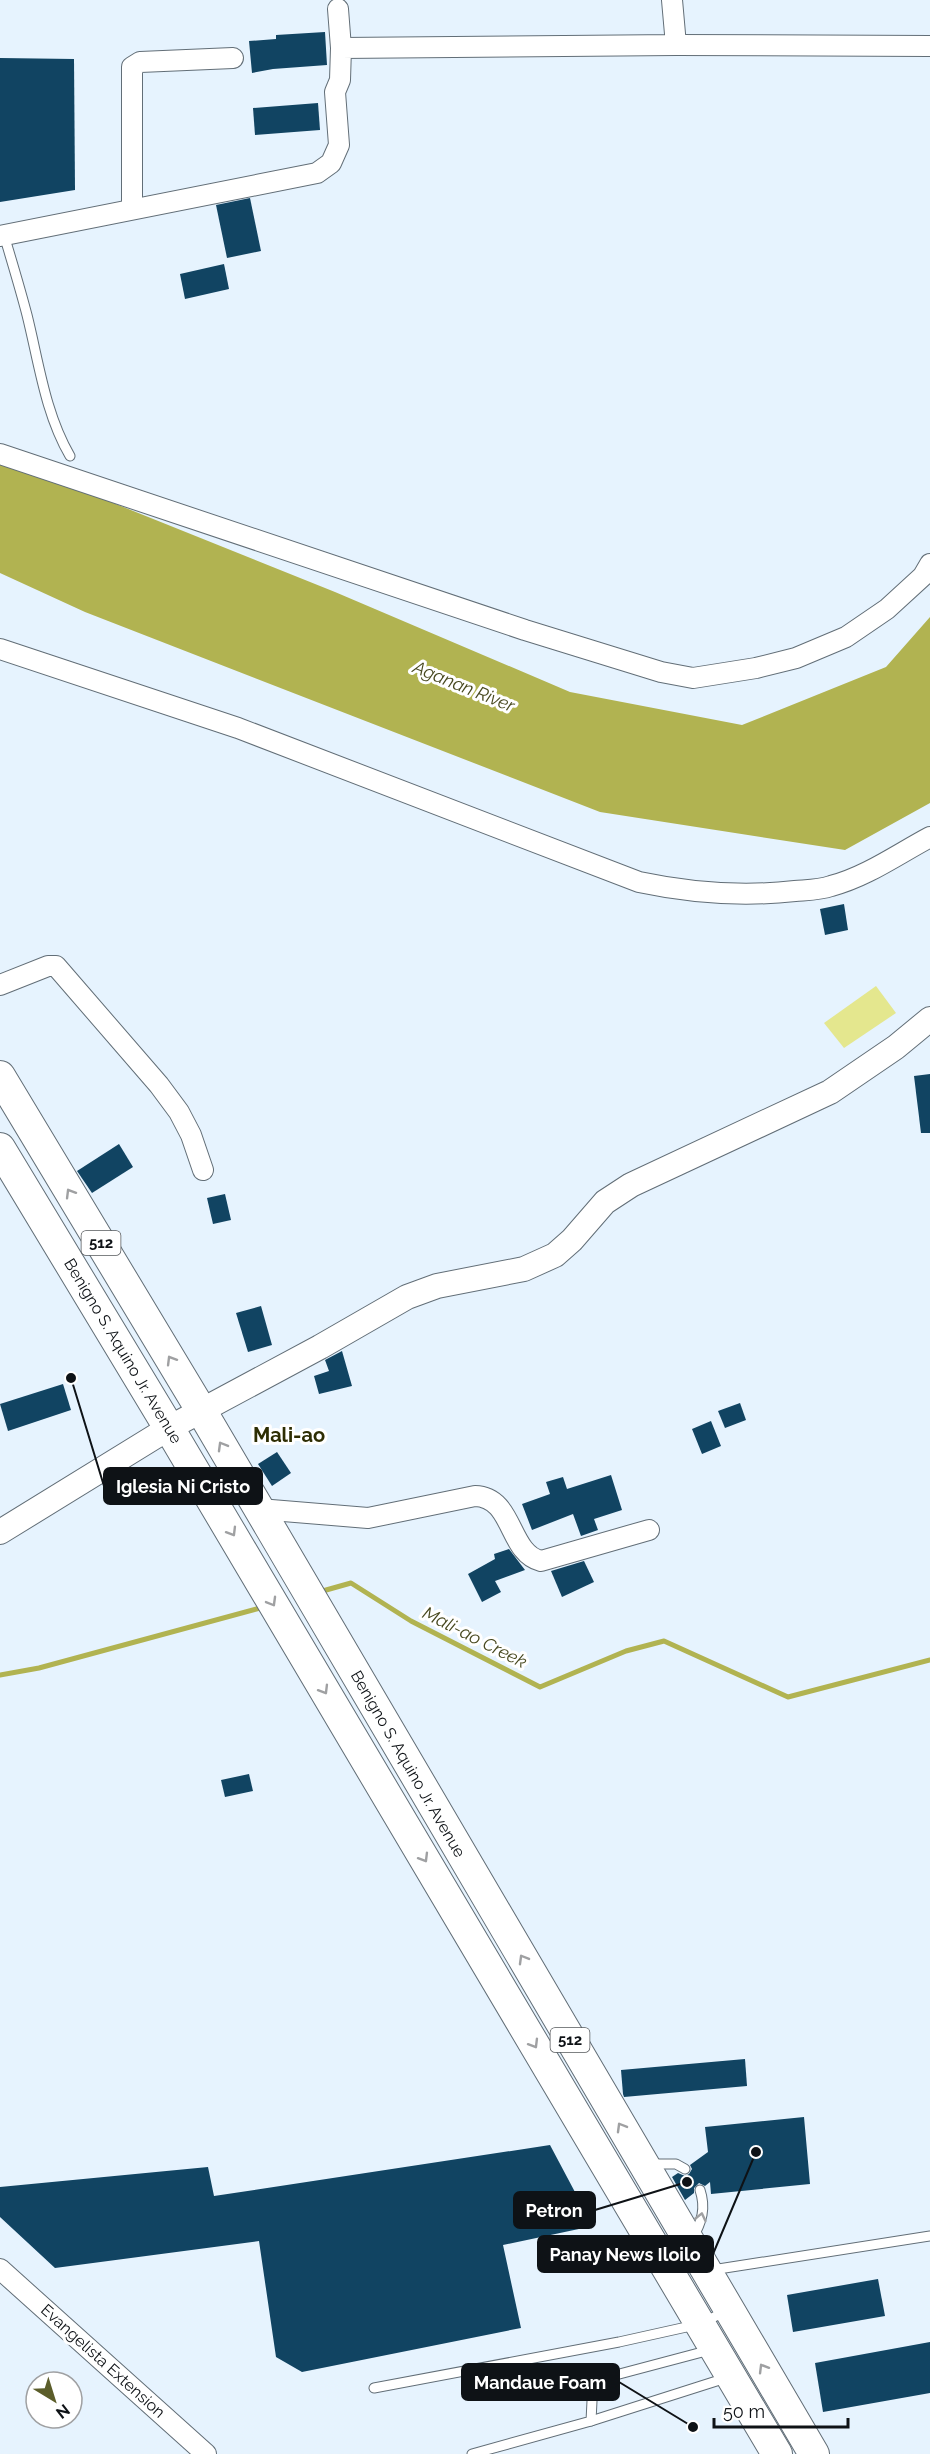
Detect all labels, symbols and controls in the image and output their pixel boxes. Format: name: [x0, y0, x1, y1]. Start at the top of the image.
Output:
water label: Aganan River: [409, 656, 519, 716]
one-way arrow: [66, 1189, 78, 1199]
road number: 512: [82, 1231, 120, 1255]
street label: Benigno S. Aquino Jr. Avenue: [60, 1255, 186, 1447]
one-way arrow: [166, 1356, 178, 1366]
district label: Mali-ao: [253, 1423, 325, 1447]
one-way arrow: [218, 1442, 229, 1452]
callout: Iglesia Ni Cristo: [104, 1468, 262, 1504]
text: Iglesia Ni Cristo: [116, 1476, 250, 1497]
one-way arrow: [224, 1526, 236, 1536]
one-way arrow: [265, 1596, 276, 1606]
water label: Mali-ao Creek: [420, 1602, 531, 1672]
street label: Benigno S. Aquino Jr. Avenue: [347, 1667, 469, 1861]
one-way arrow: [317, 1684, 329, 1694]
one-way arrow: [416, 1852, 428, 1862]
one-way arrow: [518, 1955, 530, 1965]
road number: 512: [550, 2028, 590, 2052]
one-way arrow: [527, 2038, 538, 2048]
one-way arrow: [617, 2123, 629, 2133]
callout: Petron: [514, 2192, 595, 2228]
text: Petron: [525, 2200, 583, 2221]
one-way arrow: [694, 2212, 707, 2222]
callout: Panay News Iloilo: [538, 2236, 713, 2272]
text: Panay News Iloilo: [549, 2244, 701, 2265]
street label: Evangelista Extension: [37, 2300, 169, 2422]
callout: Mandaue Foam: [462, 2364, 619, 2400]
one-way arrow: [758, 2364, 770, 2374]
north arrow: [24, 2370, 84, 2430]
text: Mandaue Foam: [474, 2372, 606, 2393]
scale bar: [714, 2391, 848, 2429]
text: N: [52, 2400, 74, 2423]
text: 50 m: [723, 2401, 765, 2422]

